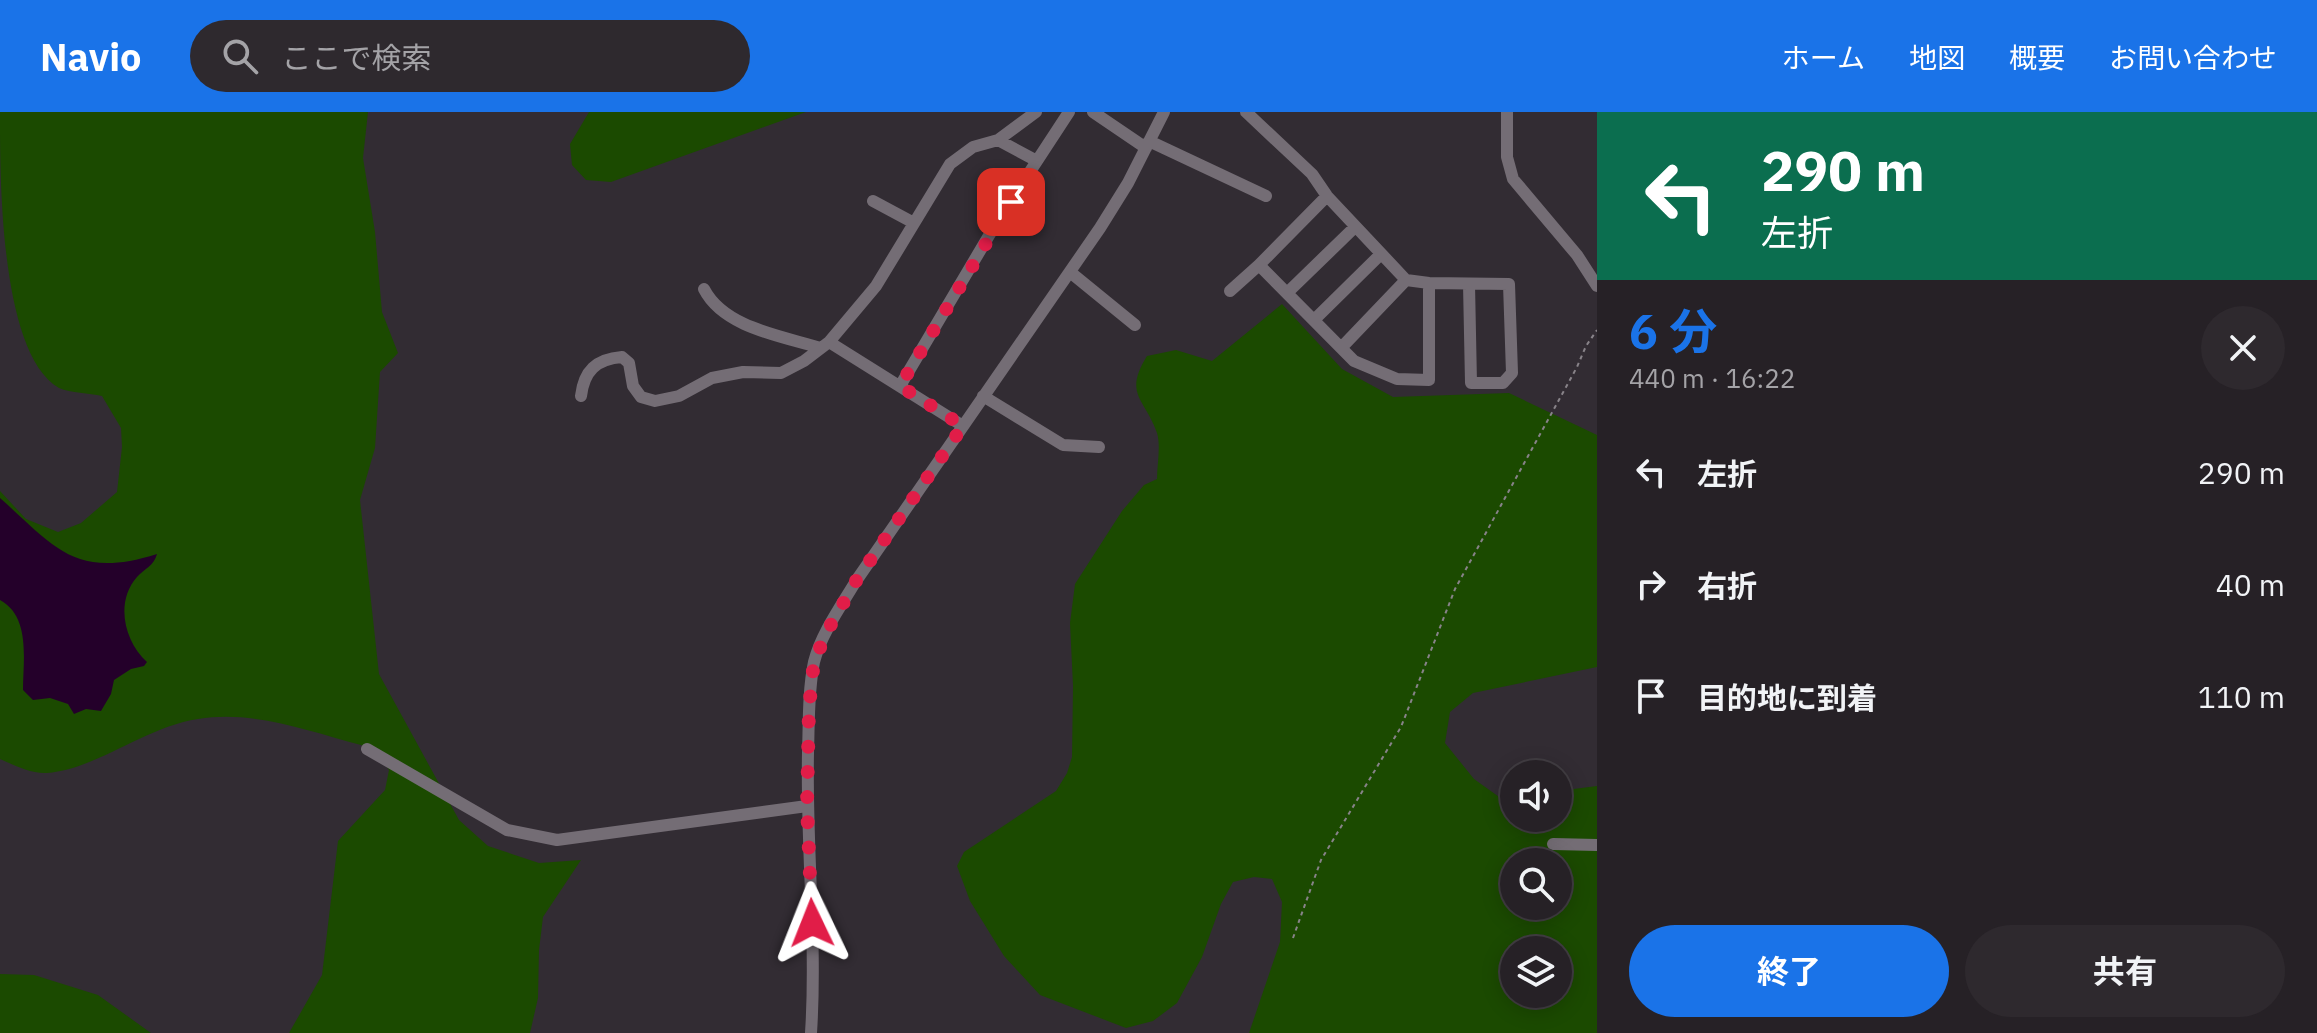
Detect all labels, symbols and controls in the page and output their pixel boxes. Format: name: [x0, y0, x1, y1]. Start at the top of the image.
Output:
search box: [190, 20, 750, 92]
text: Navio: [40, 32, 142, 81]
icon: search: [218, 34, 262, 78]
text: ここで検索: [282, 38, 432, 77]
text: ホーム: [1782, 39, 1865, 76]
text: 地図: [1909, 39, 1965, 76]
text: 概要: [2009, 39, 2065, 76]
text: お問い合わせ: [2109, 39, 2277, 76]
text: 290 m: [1761, 134, 1925, 206]
icon: left: [1629, 144, 1733, 248]
pin: [977, 168, 1045, 236]
icon: arrive: [989, 180, 1033, 224]
text: 左折: [1761, 209, 1833, 256]
text: 6 分: [1629, 300, 1717, 362]
button: close: [2201, 306, 2285, 390]
text: 440 m · 16:22: [1629, 361, 1795, 395]
icon: left: [1629, 450, 1673, 494]
text: 290 m: [2198, 453, 2285, 492]
text: 左折: [1697, 454, 1757, 493]
icon: right: [1629, 562, 1673, 606]
text: 40 m: [2216, 565, 2285, 604]
text: 右折: [1697, 566, 1757, 605]
icon: arrive: [1629, 674, 1673, 718]
text: 110 m: [2198, 677, 2285, 716]
text: 目的地に到着: [1697, 678, 1877, 717]
map controls: [1500, 760, 1572, 1008]
button: sound: [1500, 760, 1572, 832]
button: search: [1500, 848, 1572, 920]
position arrow: [770, 881, 854, 965]
button: 終了: [1629, 925, 1949, 1017]
button: 共有: [1965, 925, 2285, 1017]
button: layers: [1500, 936, 1572, 1008]

